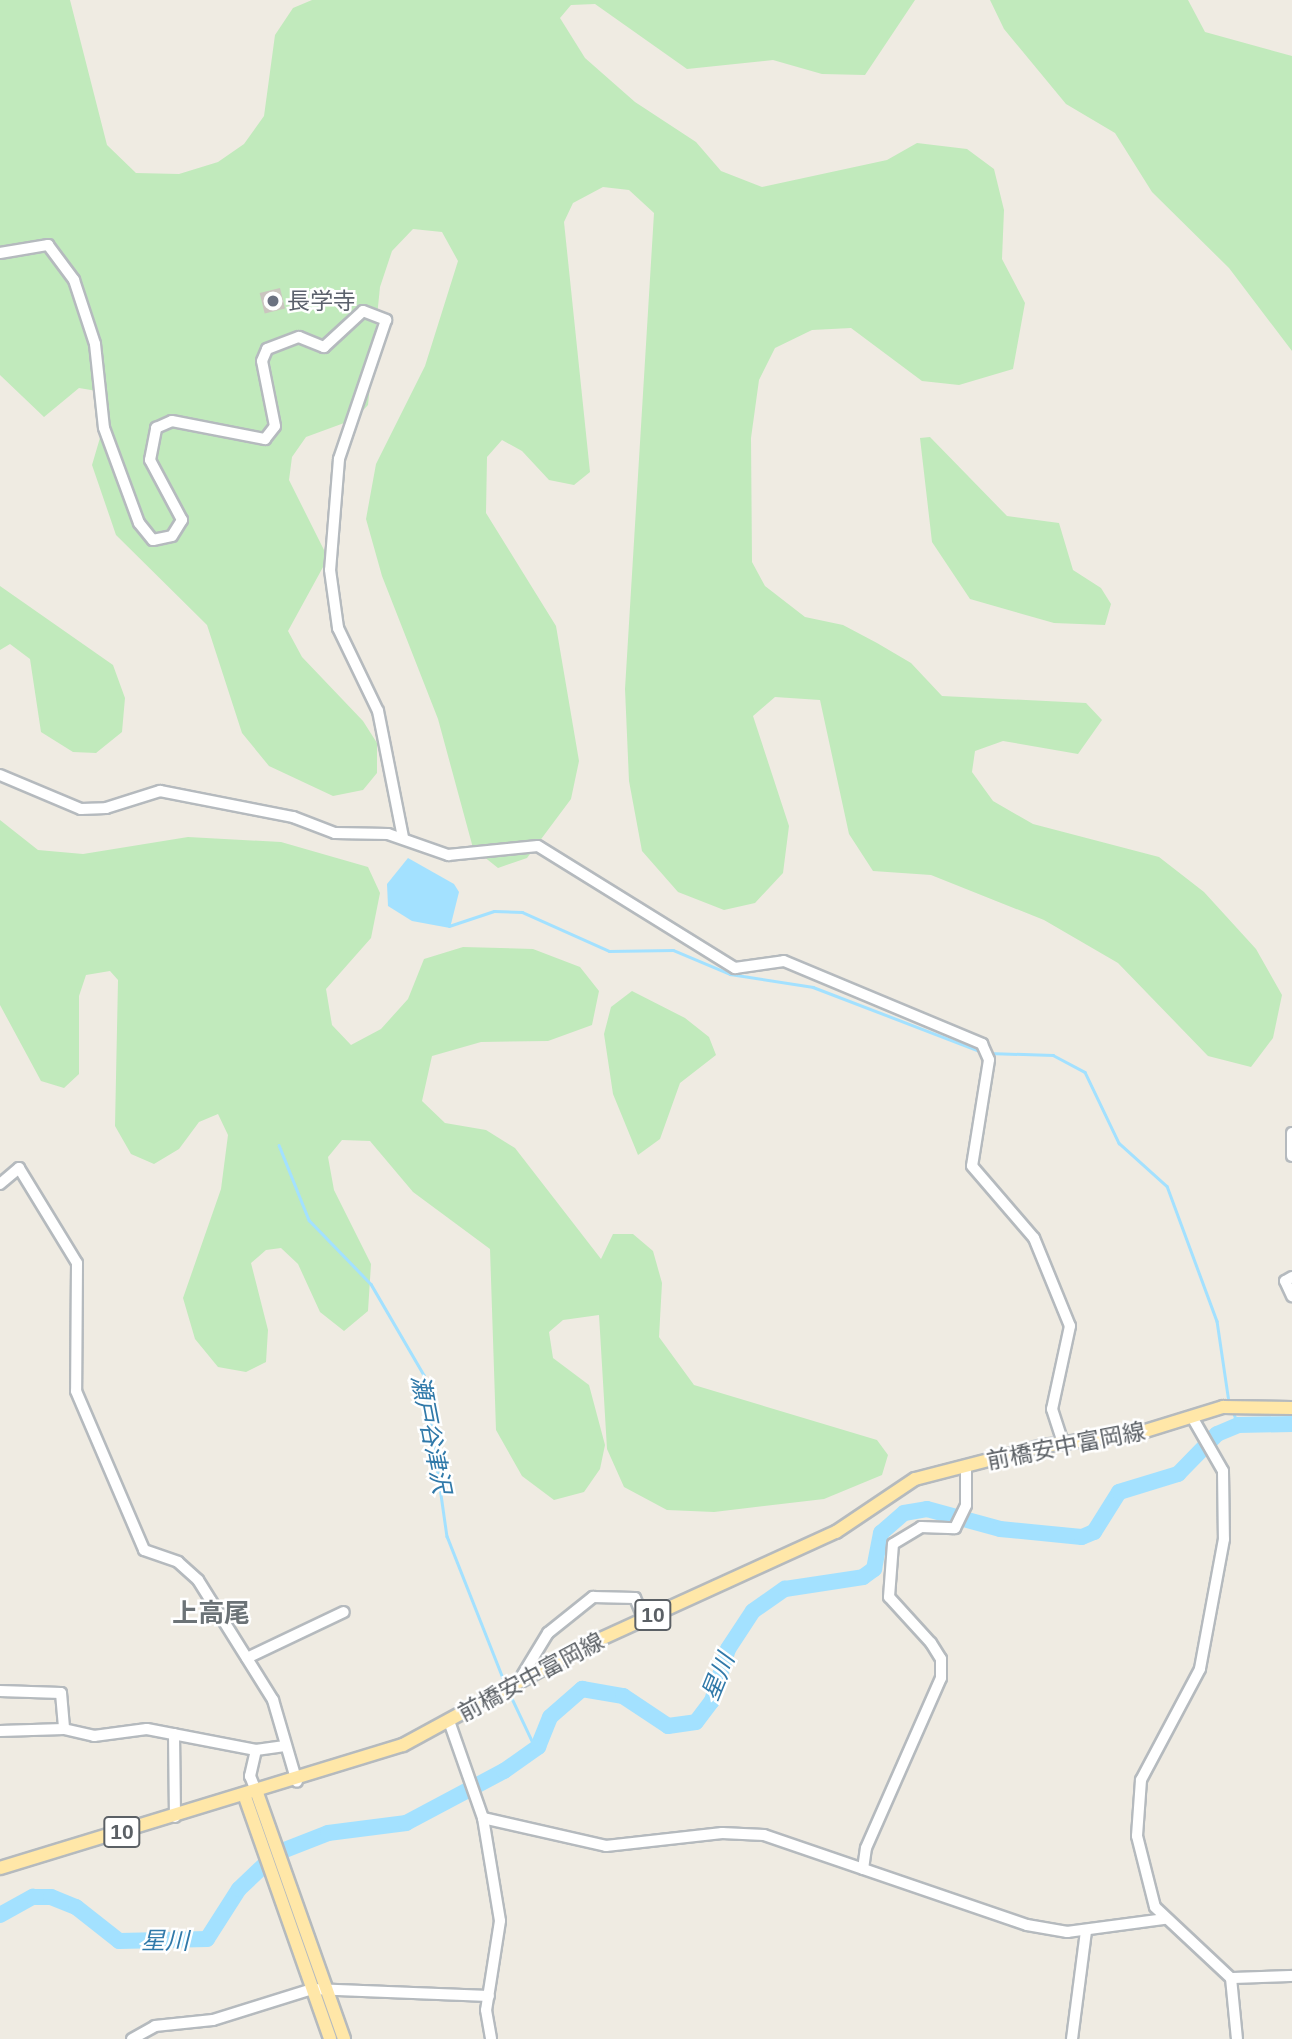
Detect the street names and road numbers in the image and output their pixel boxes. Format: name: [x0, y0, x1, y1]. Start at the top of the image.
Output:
street label: 前橋安中富岡線: [984, 1417, 1148, 1475]
road number: 10: [634, 1598, 672, 1632]
street label: 前橋安中富岡線: [453, 1627, 609, 1727]
road number: 10: [103, 1814, 141, 1850]

